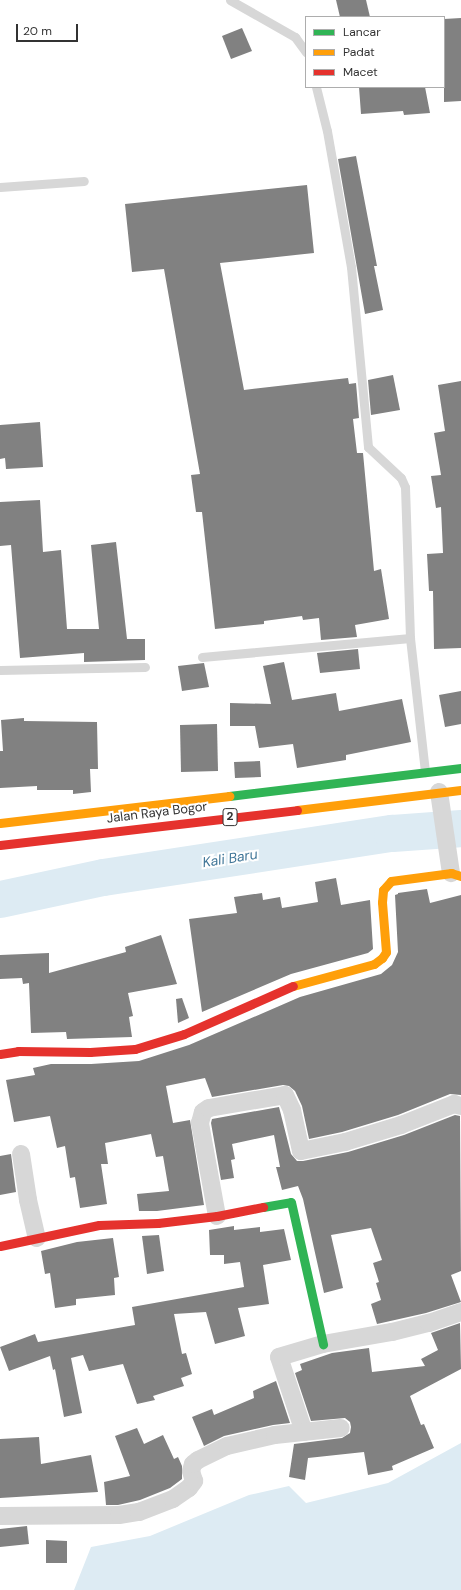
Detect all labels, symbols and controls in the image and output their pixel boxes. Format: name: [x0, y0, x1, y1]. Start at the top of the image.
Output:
scale bar: [18, 16, 80, 42]
legend: [305, 16, 445, 88]
text: 20 m: [23, 23, 52, 39]
text: Lancar: [343, 24, 381, 40]
text: Padat: [343, 44, 375, 60]
text: Macet: [343, 64, 378, 80]
street label: Jalan Raya Bogor: [106, 799, 208, 827]
road number: 2: [222, 807, 238, 827]
water label: Kali Baru: [201, 845, 259, 871]

